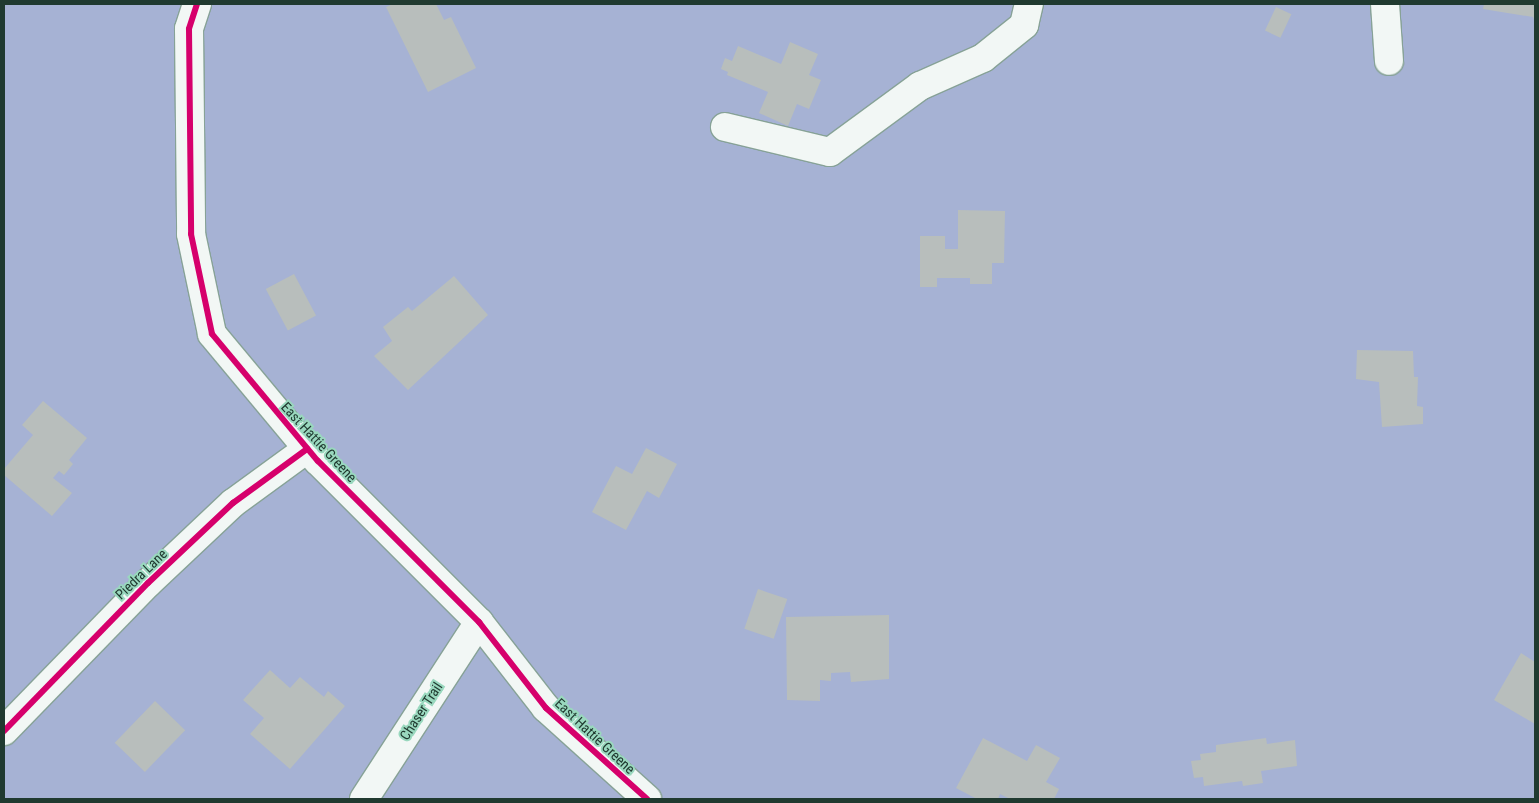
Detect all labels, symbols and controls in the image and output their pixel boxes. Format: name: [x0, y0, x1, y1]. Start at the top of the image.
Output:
street label: East Hattie Greene: [278, 399, 360, 485]
street label: Piedra Lane: [112, 545, 170, 603]
street label: Chaser Trail: [396, 679, 446, 743]
street label: East Hattie Greene: [552, 695, 638, 777]

